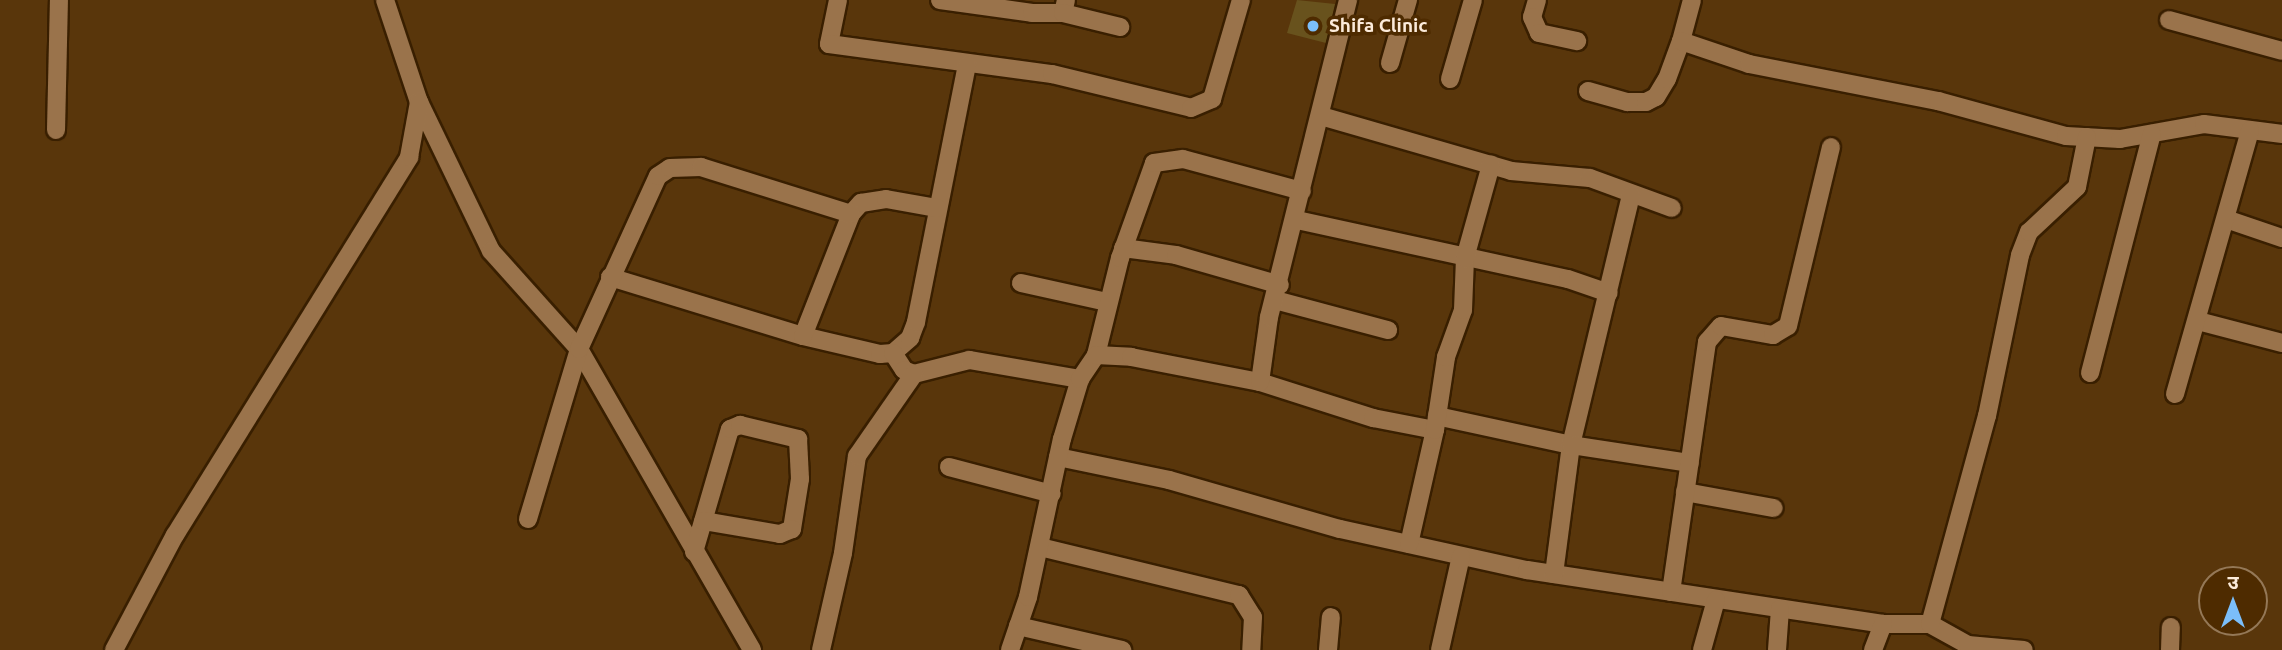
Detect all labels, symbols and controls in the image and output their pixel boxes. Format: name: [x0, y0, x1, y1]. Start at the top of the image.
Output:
place label: Shifa Clinic: [1329, 15, 1428, 37]
marker: Shifa Clinic: [1303, 16, 1323, 36]
north arrow: [2198, 566, 2268, 636]
text: उ: [2227, 571, 2239, 593]

